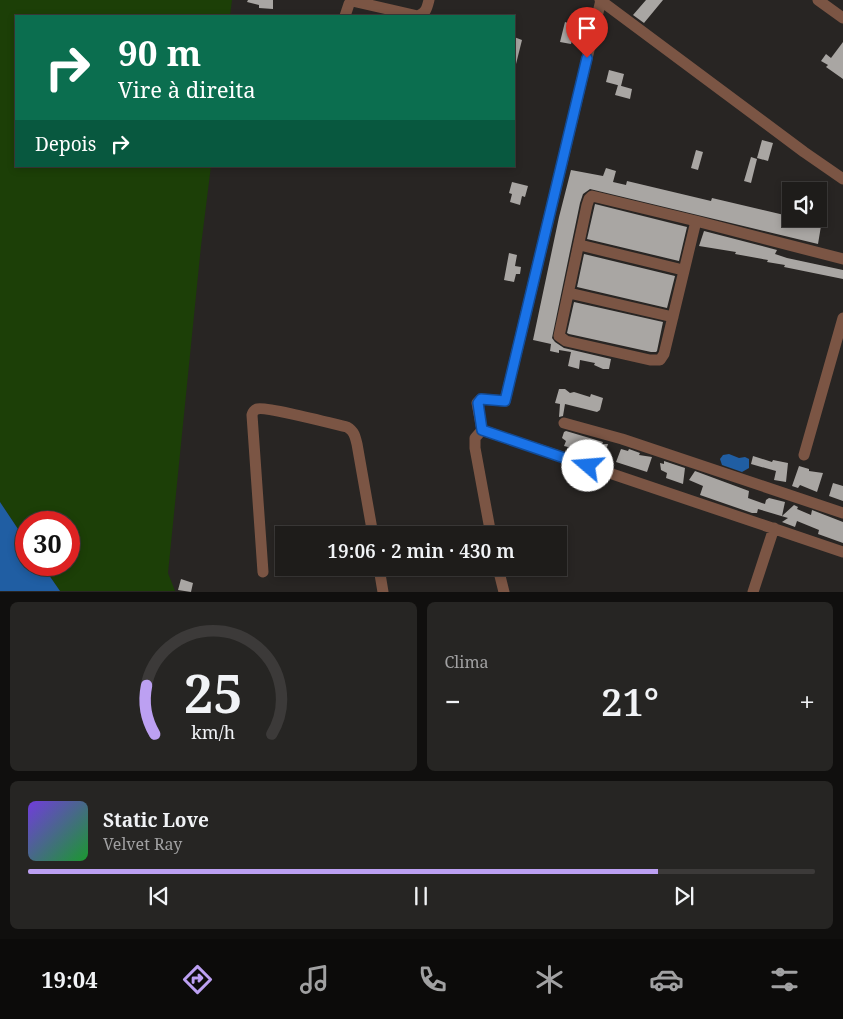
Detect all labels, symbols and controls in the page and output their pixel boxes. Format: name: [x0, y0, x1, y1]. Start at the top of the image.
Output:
pin: [566, 7, 608, 58]
icon: arrive: [573, 14, 601, 42]
text: 90 m: [118, 29, 201, 76]
icon: right: [35, 35, 100, 100]
text: Vire à direita: [118, 74, 256, 104]
icon: right: [106, 130, 134, 158]
text: Depois: [35, 131, 96, 157]
map controls: [782, 182, 827, 227]
button: sound: [782, 182, 827, 227]
position arrow: [561, 439, 613, 491]
speed limit sign: 30: [15, 511, 80, 576]
text: 19:06 · 2 min · 430 m: [327, 538, 515, 564]
text: Clima: [445, 651, 489, 673]
text: 25: [184, 657, 243, 728]
text: 21°: [601, 675, 659, 727]
text: −: [445, 682, 461, 720]
text: +: [799, 682, 815, 720]
text: km/h: [191, 720, 235, 744]
text: Static Love: [103, 807, 209, 833]
text: Velvet Ray: [103, 833, 182, 855]
icon: previous: [145, 882, 173, 910]
icon: pause: [407, 882, 435, 910]
icon: next: [670, 882, 698, 910]
icon: directions: [180, 962, 215, 997]
icon: music: [297, 962, 332, 997]
icon: phone: [415, 962, 450, 997]
icon: climate: [532, 962, 567, 997]
icon: car: [649, 962, 684, 997]
icon: filters: [767, 962, 802, 997]
text: 19:04: [41, 964, 98, 994]

